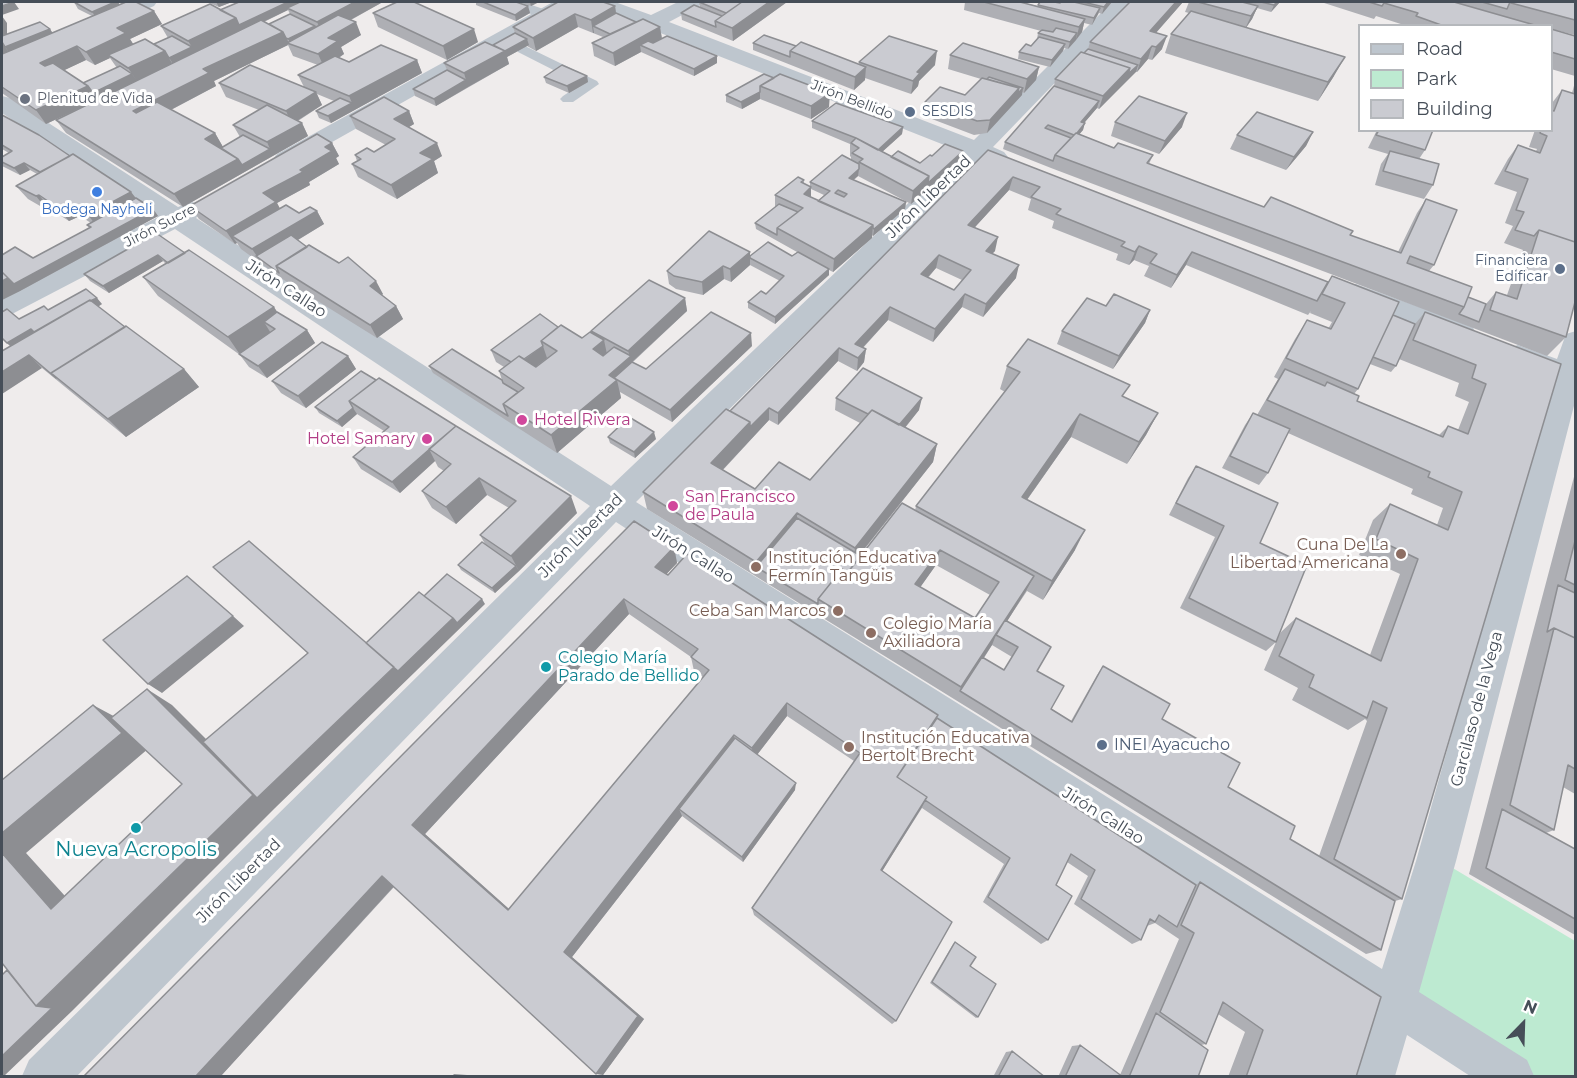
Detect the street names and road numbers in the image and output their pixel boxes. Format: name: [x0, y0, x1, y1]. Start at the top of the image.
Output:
street label: Jirón Bellido: [809, 77, 895, 123]
street label: Jirón Libertad: [882, 152, 976, 242]
street label: Jirón Sucre: [121, 201, 199, 251]
street label: Jirón Callao: [242, 256, 330, 322]
street label: Jirón Libertad: [535, 490, 627, 582]
street label: Jirón Callao: [649, 522, 737, 588]
street label: Garcilaso de la Vega: [1447, 629, 1507, 789]
street label: Jirón Callao: [1059, 783, 1147, 849]
street label: Jirón Libertad: [193, 835, 285, 927]

